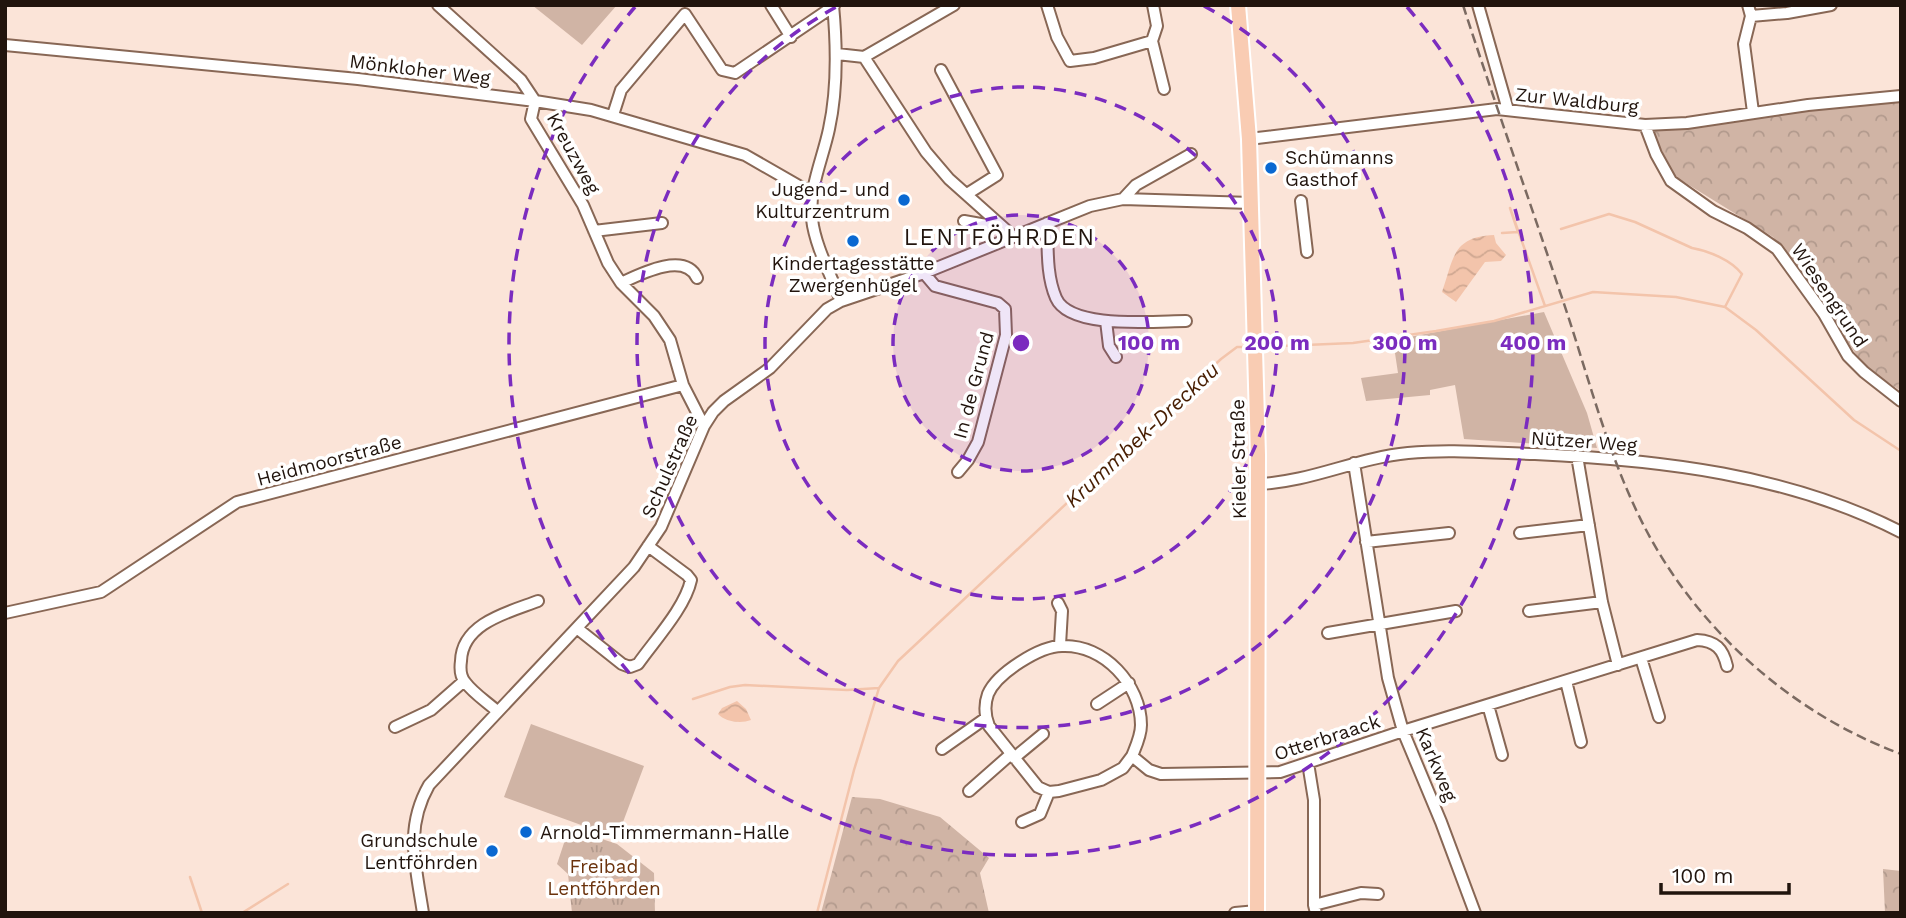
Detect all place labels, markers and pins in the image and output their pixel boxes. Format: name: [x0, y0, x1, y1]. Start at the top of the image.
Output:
place label: Schümanns Gasthof: [1285, 146, 1394, 191]
marker: Schümanns Gasthof: [1263, 160, 1279, 176]
place label: Jugend- und Kulturzentrum: [755, 178, 890, 223]
marker: Jugend- und Kulturzentrum: [896, 192, 912, 208]
marker: Kindertagesstätte Zwergenhügel: [845, 233, 861, 249]
place label: Kindertagesstätte Zwergenhügel: [771, 252, 935, 297]
centre of rings: [1009, 331, 1033, 355]
place label: Arnold-Timmermann-Halle: [540, 821, 790, 844]
marker: Arnold-Timmermann-Halle: [518, 824, 534, 840]
place label: Grundschule Lentföhrden: [360, 829, 478, 874]
marker: Grundschule Lentföhrden: [484, 843, 500, 859]

